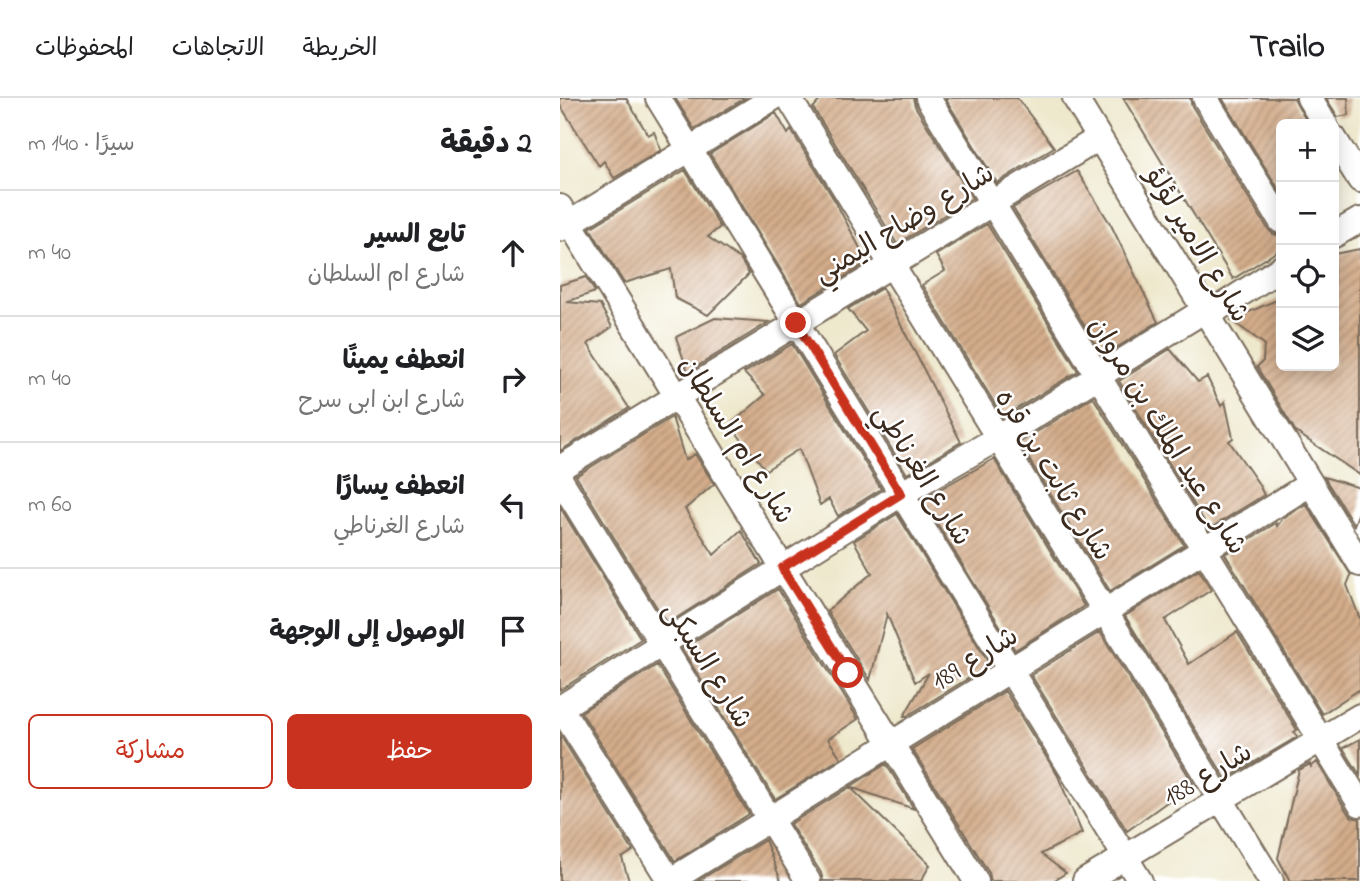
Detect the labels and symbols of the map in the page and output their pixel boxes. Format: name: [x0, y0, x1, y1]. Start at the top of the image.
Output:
street label: شارع وضاح اليمني: [807, 155, 1004, 296]
street label: شارع الامير لؤلؤ: [1132, 158, 1259, 331]
route end: [780, 307, 811, 338]
street label: شارع عبد الملك بن مروان: [1076, 310, 1256, 564]
street label: شارع ام السلطان: [667, 349, 803, 533]
street label: شارع ثابت بن قره: [983, 382, 1121, 570]
street label: شارع الغرناطي: [860, 397, 981, 555]
street label: شارع السبكى: [651, 594, 761, 737]
street label: شارع 189: [925, 617, 1027, 703]
route start: [832, 657, 863, 688]
street label: شارع 188: [1156, 733, 1261, 819]

